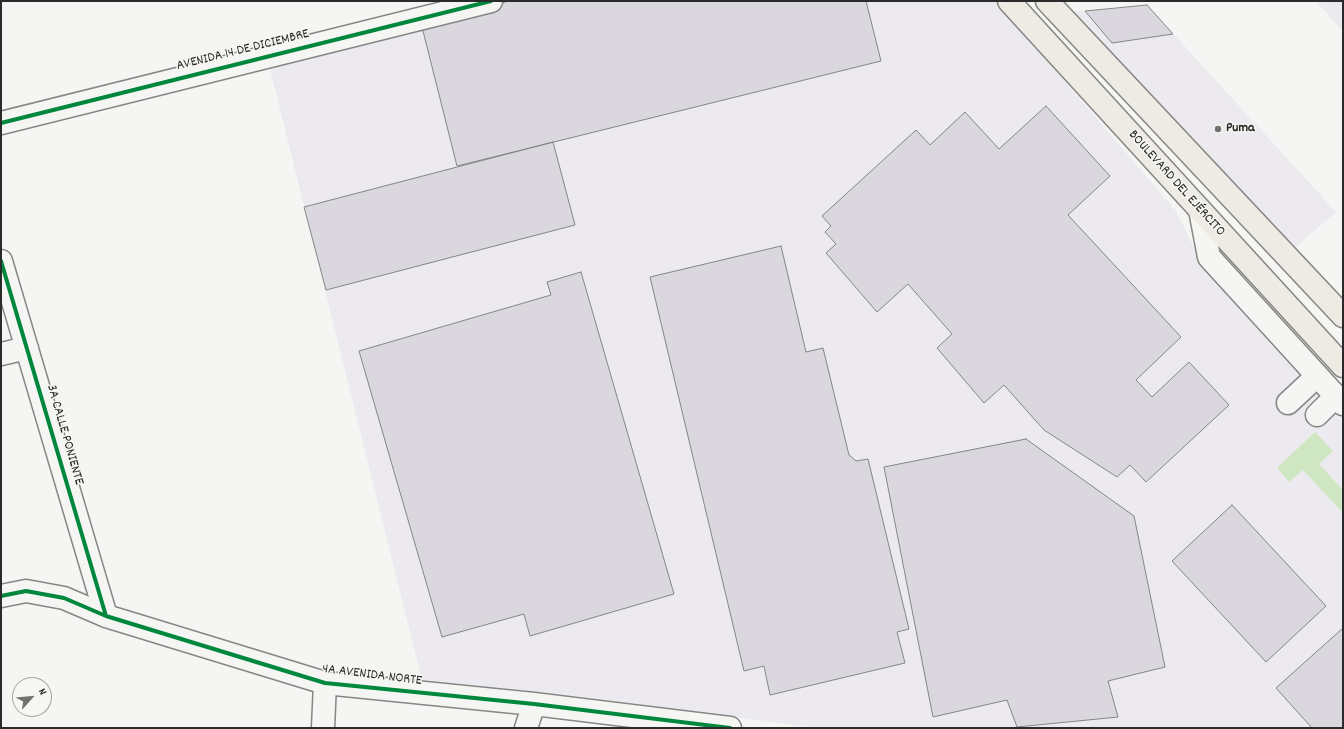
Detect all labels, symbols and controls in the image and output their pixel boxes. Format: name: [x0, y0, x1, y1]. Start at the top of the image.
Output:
street label: AVENIDA 14 DE DICIEMBRE: [175, 26, 311, 76]
place label: Puma: [1226, 121, 1255, 137]
marker: Puma: [1213, 124, 1223, 134]
street label: BOULEVARD DEL EJÉRCITO: [1124, 127, 1228, 241]
street label: 3A CALLE PONIENTE: [42, 383, 86, 487]
street label: 4A AVENIDA NORTE: [321, 662, 423, 690]
north arrow: [12, 677, 52, 717]
text: N: [33, 686, 50, 698]

